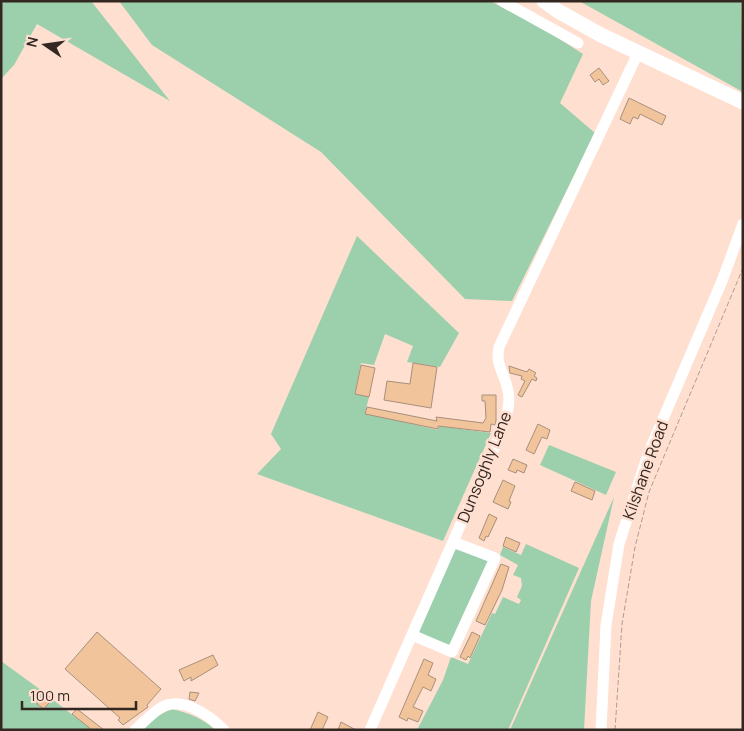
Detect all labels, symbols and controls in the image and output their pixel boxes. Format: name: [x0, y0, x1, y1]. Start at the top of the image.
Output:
north arrow: [20, 20, 70, 70]
text: N: [21, 35, 42, 49]
street label: Dunsoghly Lane: [452, 408, 516, 526]
street label: Kilshane Road: [617, 418, 673, 522]
scale bar: [22, 678, 136, 710]
text: 100 m: [30, 685, 70, 706]

